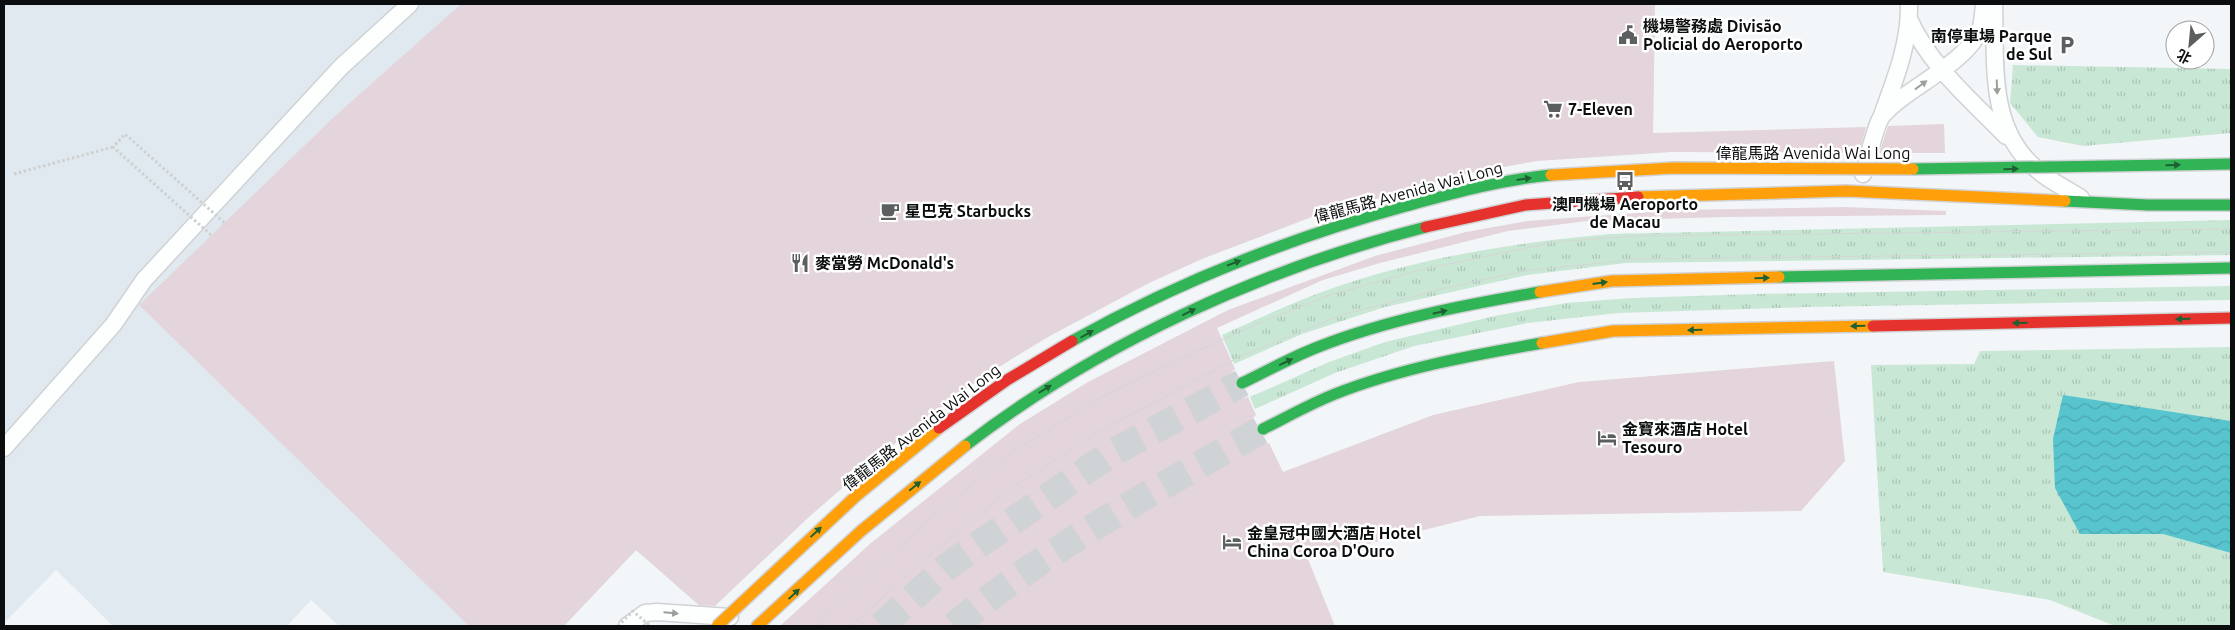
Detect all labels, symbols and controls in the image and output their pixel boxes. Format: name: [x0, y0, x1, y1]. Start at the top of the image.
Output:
place label: 機場警務處 Divisão Policial do Aeroporto: [1643, 17, 1803, 53]
north arrow: [2165, 20, 2215, 70]
public building icon: 機場警務處 Divisão Policial do Aeroporto: [1617, 24, 1639, 46]
place label: 南停車場 Parque de Sul: [1931, 27, 2052, 63]
parking icon: 南停車場 Parque de Sul: [2056, 34, 2078, 56]
text: 北: [2174, 46, 2194, 67]
one-way arrow: [1914, 80, 1928, 90]
one-way arrow: [1993, 80, 2001, 96]
supermarket icon: 7-Eleven: [1542, 98, 1564, 120]
place label: 7-Eleven: [1568, 100, 1633, 118]
street label: 偉龍馬路 Avenida Wai Long: [1716, 144, 1910, 162]
street label: 偉龍馬路 Avenida Wai Long: [1312, 158, 1504, 226]
one-way arrow: [2165, 161, 2181, 169]
one-way arrow: [2003, 164, 2019, 172]
bus stop icon: 澳門機場 Aeroporto de Macau: [1614, 170, 1636, 192]
one-way arrow: [1516, 175, 1532, 183]
place label: 澳門機場 Aeroporto de Macau: [1552, 195, 1698, 231]
cafe icon: 星巴克 Starbucks: [879, 200, 901, 222]
place label: 星巴克 Starbucks: [905, 202, 1031, 220]
restaurant icon: 麥當勞 McDonald's: [789, 252, 811, 274]
place label: 麥當勞 McDonald's: [815, 254, 954, 272]
one-way arrow: [1227, 259, 1242, 267]
one-way arrow: [1754, 274, 1770, 282]
one-way arrow: [1592, 278, 1608, 286]
one-way arrow: [1181, 308, 1196, 317]
one-way arrow: [1432, 308, 1447, 316]
one-way arrow: [2174, 315, 2190, 323]
one-way arrow: [2012, 319, 2028, 327]
one-way arrow: [1849, 322, 1865, 330]
one-way arrow: [1687, 326, 1703, 334]
one-way arrow: [1081, 329, 1094, 338]
one-way arrow: [1279, 358, 1293, 366]
street label: 偉龍馬路 Avenida Wai Long: [839, 360, 1003, 494]
one-way arrow: [1039, 385, 1052, 394]
place label: 金寶來酒店 Hotel Tesouro: [1622, 420, 1748, 456]
hotel icon: 金寶來酒店 Hotel Tesouro: [1596, 427, 1618, 449]
one-way arrow: [908, 481, 921, 492]
place label: 金皇冠中國大酒店 Hotel China Coroa D'Ouro: [1247, 524, 1421, 560]
one-way arrow: [809, 526, 821, 538]
hotel icon: 金皇冠中國大酒店 Hotel China Coroa D'Ouro: [1221, 531, 1243, 553]
one-way arrow: [787, 588, 799, 600]
one-way arrow: [664, 609, 680, 617]

